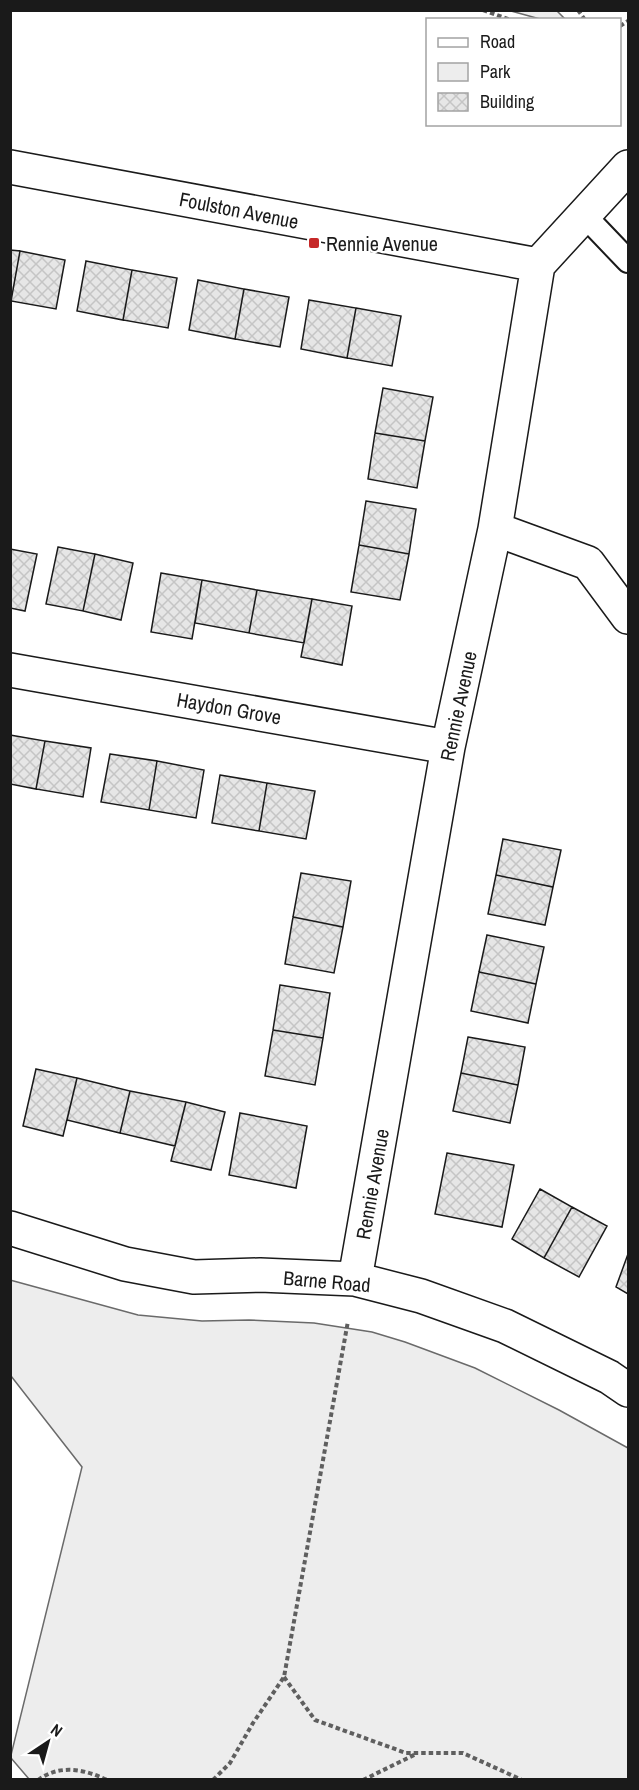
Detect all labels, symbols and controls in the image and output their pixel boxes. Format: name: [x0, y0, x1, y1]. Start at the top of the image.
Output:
legend: [426, 18, 621, 126]
text: Road: [480, 29, 515, 54]
text: Park: [480, 59, 511, 84]
text: Building: [480, 89, 535, 114]
street label: Foulston Avenue: [177, 185, 301, 235]
place label: Rennie Avenue: [326, 230, 438, 257]
marker: Rennie Avenue: [307, 236, 321, 250]
street label: Rennie Avenue: [433, 648, 483, 764]
street label: Haydon Grove: [175, 686, 283, 730]
street label: Rennie Avenue: [349, 1127, 395, 1241]
street label: Barne Road: [282, 1264, 372, 1298]
north arrow: [18, 1712, 78, 1772]
text: N: [47, 1718, 67, 1742]

